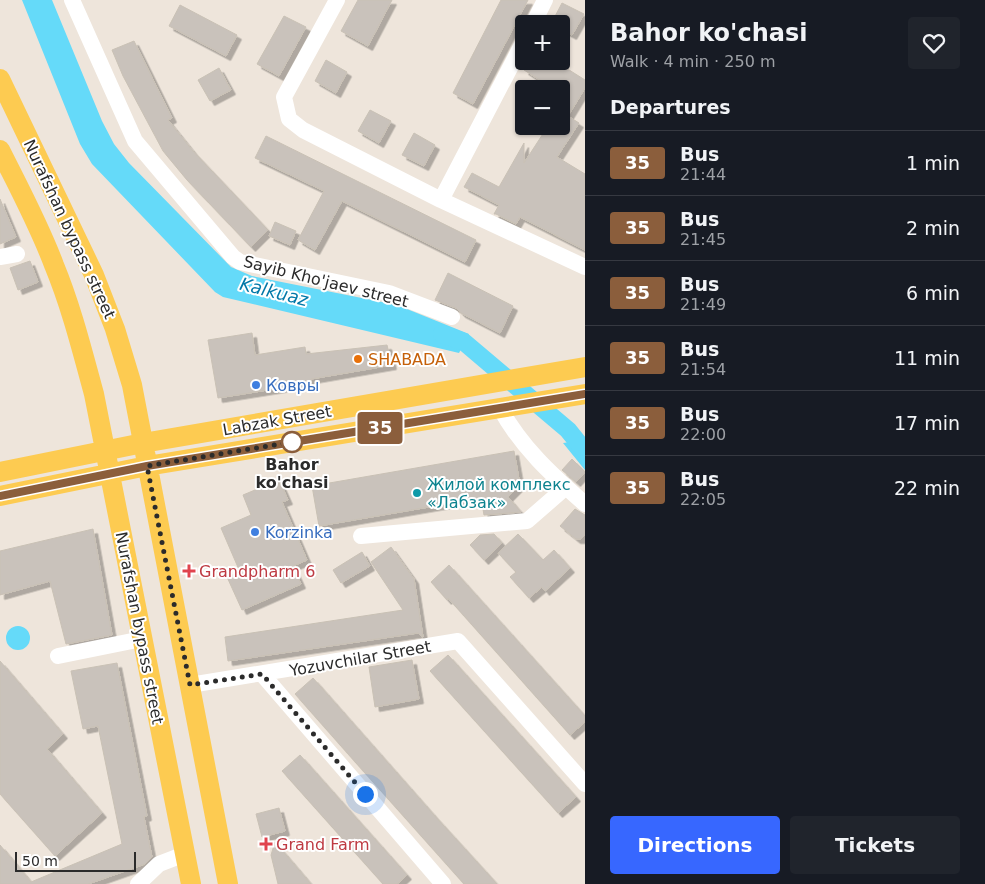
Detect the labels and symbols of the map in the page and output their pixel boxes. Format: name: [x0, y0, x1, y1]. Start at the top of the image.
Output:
street label: Nurafshan bypass street: [20, 136, 120, 322]
street label: Sayib Kho'jaev street: [241, 252, 410, 311]
water label: Kalkuaz: [238, 273, 311, 310]
place label: SHABADA: [368, 350, 446, 369]
marker: SHABADA: [352, 353, 364, 365]
place label: Ковры: [266, 376, 319, 395]
marker: Ковры: [250, 379, 262, 391]
street label: Labzak Street: [221, 402, 333, 439]
line badge: 35: [358, 412, 402, 444]
marker: Bahor ko'chasi: [281, 431, 303, 453]
place label: Bahor ko'chasi: [256, 455, 328, 492]
place label: Жилой комплекс «Лабзак»: [427, 475, 571, 512]
marker: Жилой комплекс «Лабзак»: [411, 487, 423, 499]
place label: Korzinka: [265, 523, 333, 542]
marker: Korzinka: [249, 526, 261, 538]
street label: Nurafshan bypass street: [112, 530, 168, 726]
place label: Grandpharm 6: [199, 562, 315, 581]
marker: Grandpharm 6: [183, 565, 195, 577]
street label: Yozuvchilar Street: [287, 637, 432, 680]
your location: [353, 782, 378, 807]
place label: Grand Farm: [276, 835, 370, 854]
marker: Grand Farm: [260, 838, 272, 850]
scale bar: [15, 849, 136, 872]

